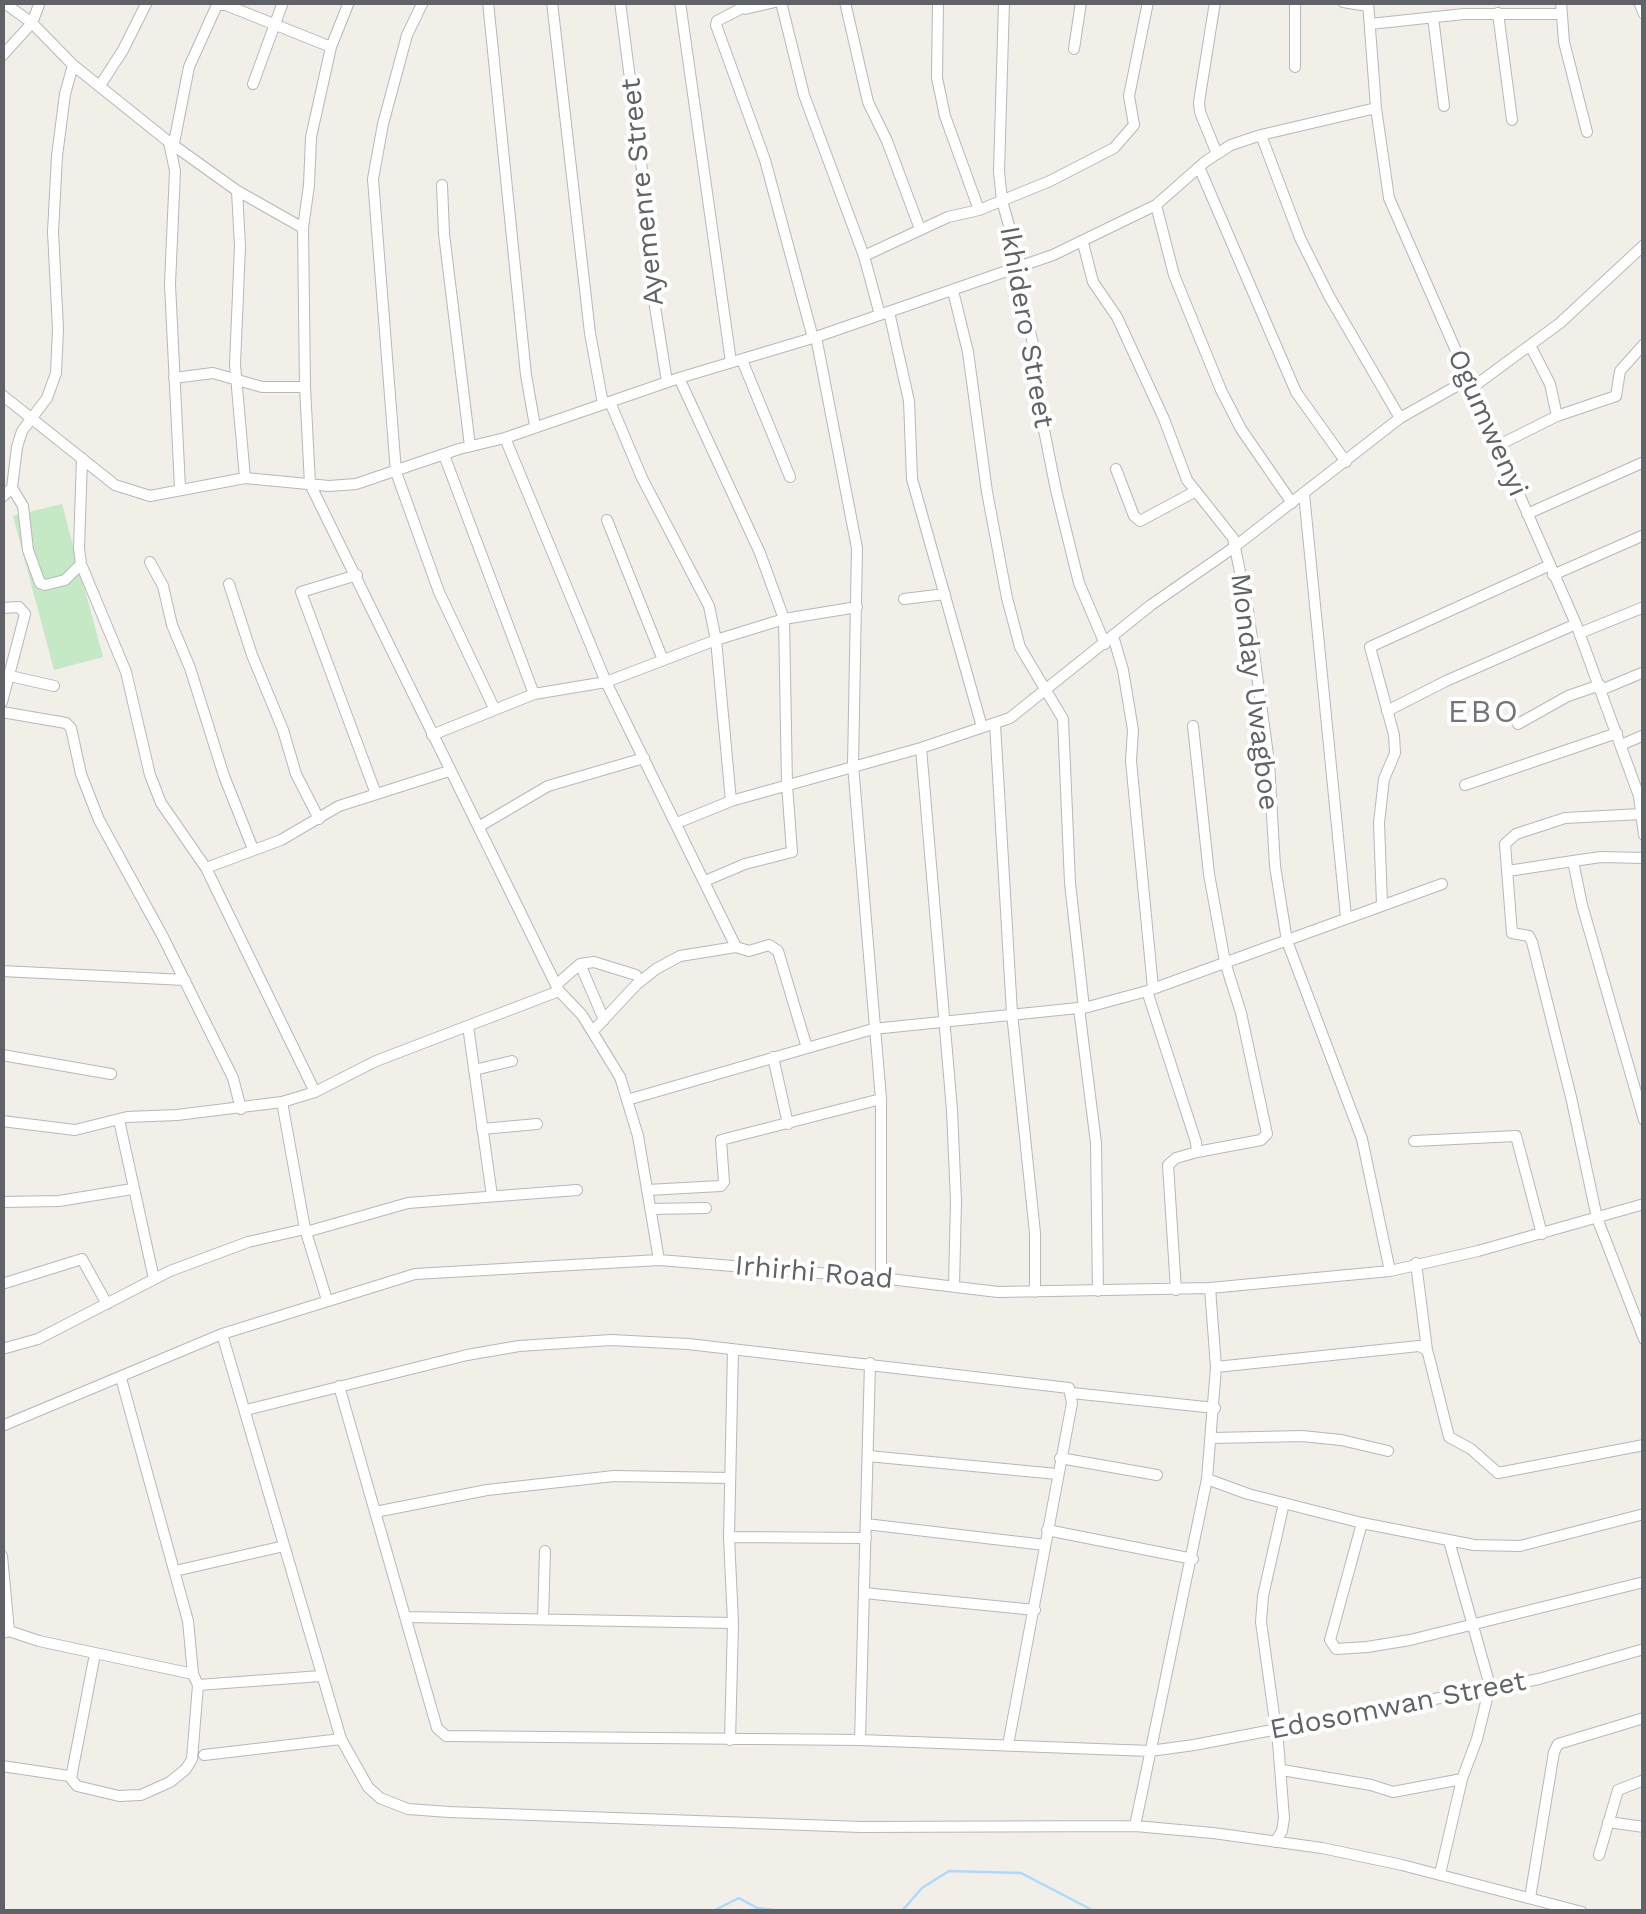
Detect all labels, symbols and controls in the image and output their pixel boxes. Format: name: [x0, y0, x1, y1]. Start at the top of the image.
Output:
street label: Ayemenre Street: [614, 76, 672, 308]
street label: Ikhidero Street: [992, 224, 1060, 430]
street label: Ogumwenyi: [1440, 344, 1534, 502]
street label: Monday Uwagboe: [1223, 572, 1285, 812]
district label: EBO: [1448, 694, 1520, 732]
street label: Irhirhi Road: [734, 1249, 894, 1297]
street label: Edosomwan Street: [1267, 1665, 1529, 1747]

